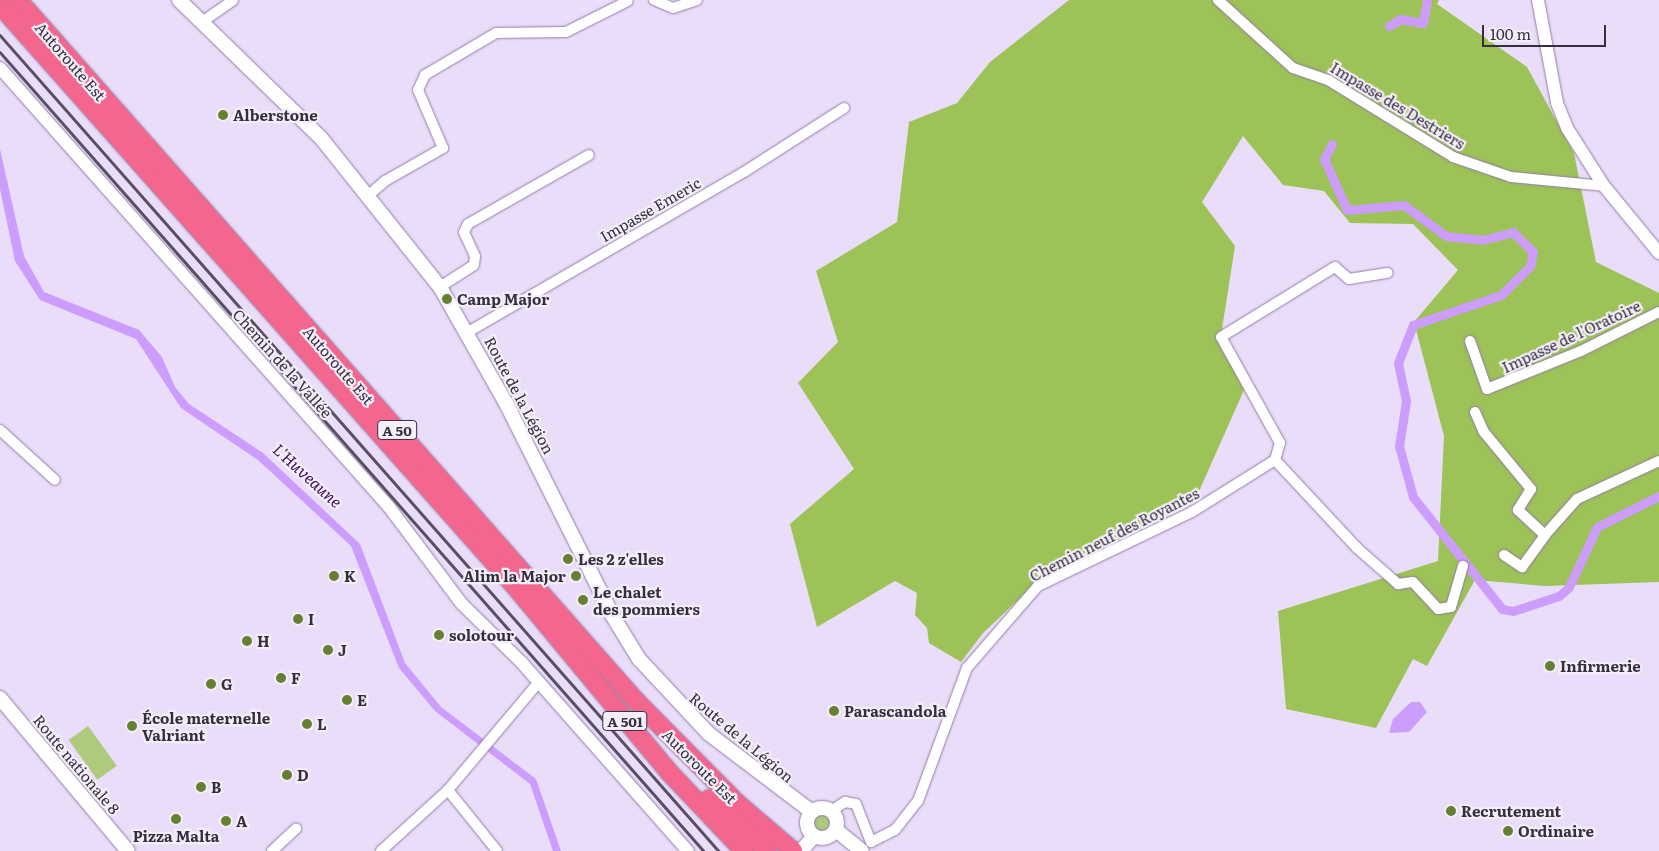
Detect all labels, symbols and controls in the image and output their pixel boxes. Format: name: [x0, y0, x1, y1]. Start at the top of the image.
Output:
scale bar: [1484, 15, 1608, 47]
street label: Autoroute Est: [32, 18, 110, 104]
text: 100 m: [1490, 22, 1531, 45]
street label: Impasse des Destriers: [1328, 58, 1468, 152]
place label: Alberstone: [233, 106, 318, 124]
marker: Alberstone: [217, 109, 229, 121]
street label: Impasse Emeric: [596, 173, 704, 245]
place label: Camp Major: [457, 290, 549, 308]
marker: Camp Major: [441, 293, 453, 305]
street label: Impasse de l'Oratoire: [1499, 296, 1643, 376]
street label: Chemin de la Vallée: [230, 305, 336, 421]
street label: Autoroute Est: [300, 322, 378, 408]
street label: Route de la Légion: [481, 333, 559, 457]
road number: A 50: [377, 418, 417, 442]
water label: L'Huveaune: [270, 439, 346, 511]
street label: Chemin neuf des Royantes: [1026, 483, 1202, 585]
place label: Les 2 z'elles: [578, 550, 664, 568]
marker: Les 2 z'elles: [562, 553, 574, 565]
place label: K: [344, 567, 356, 585]
place label: Alim la Major: [463, 567, 566, 585]
marker: K: [328, 570, 340, 582]
marker: Alim la Major: [570, 570, 582, 582]
place label: Le chalet des pommiers: [593, 582, 700, 617]
marker: Le chalet des pommiers: [577, 594, 589, 606]
place label: I: [308, 610, 314, 628]
marker: I: [292, 613, 304, 625]
place label: solotour: [449, 626, 514, 644]
marker: solotour: [433, 629, 445, 641]
place label: H: [257, 632, 270, 650]
marker: H: [241, 635, 253, 647]
place label: J: [338, 641, 347, 659]
marker: J: [322, 644, 334, 656]
place label: Infirmerie: [1560, 657, 1641, 675]
marker: Infirmerie: [1544, 660, 1556, 672]
place label: F: [291, 669, 301, 687]
marker: F: [275, 672, 287, 684]
place label: G: [221, 675, 233, 693]
marker: G: [205, 678, 217, 690]
street label: Route de la Légion: [686, 688, 798, 786]
place label: E: [357, 691, 367, 709]
marker: E: [341, 694, 353, 706]
place label: Parascandola: [844, 702, 946, 720]
marker: Parascandola: [828, 705, 840, 717]
place label: École maternelle Valriant: [142, 708, 270, 743]
road number: A 501: [601, 709, 649, 732]
street label: Route nationale 8: [30, 711, 124, 817]
place label: L: [317, 715, 327, 733]
marker: L: [301, 718, 313, 730]
marker: École maternelle Valriant: [126, 720, 138, 732]
street label: Autoroute Est: [659, 725, 741, 807]
place label: D: [297, 766, 309, 784]
marker: D: [281, 769, 293, 781]
place label: B: [211, 778, 221, 796]
marker: B: [195, 781, 207, 793]
place label: Recrutement: [1461, 802, 1561, 820]
marker: Recrutement: [1445, 805, 1457, 817]
place label: A: [236, 812, 247, 830]
marker: Pizza Malta: [170, 813, 182, 825]
marker: A: [220, 815, 232, 827]
place label: Ordinaire: [1518, 822, 1594, 840]
marker: Ordinaire: [1502, 825, 1514, 837]
place label: Pizza Malta: [133, 827, 219, 845]

